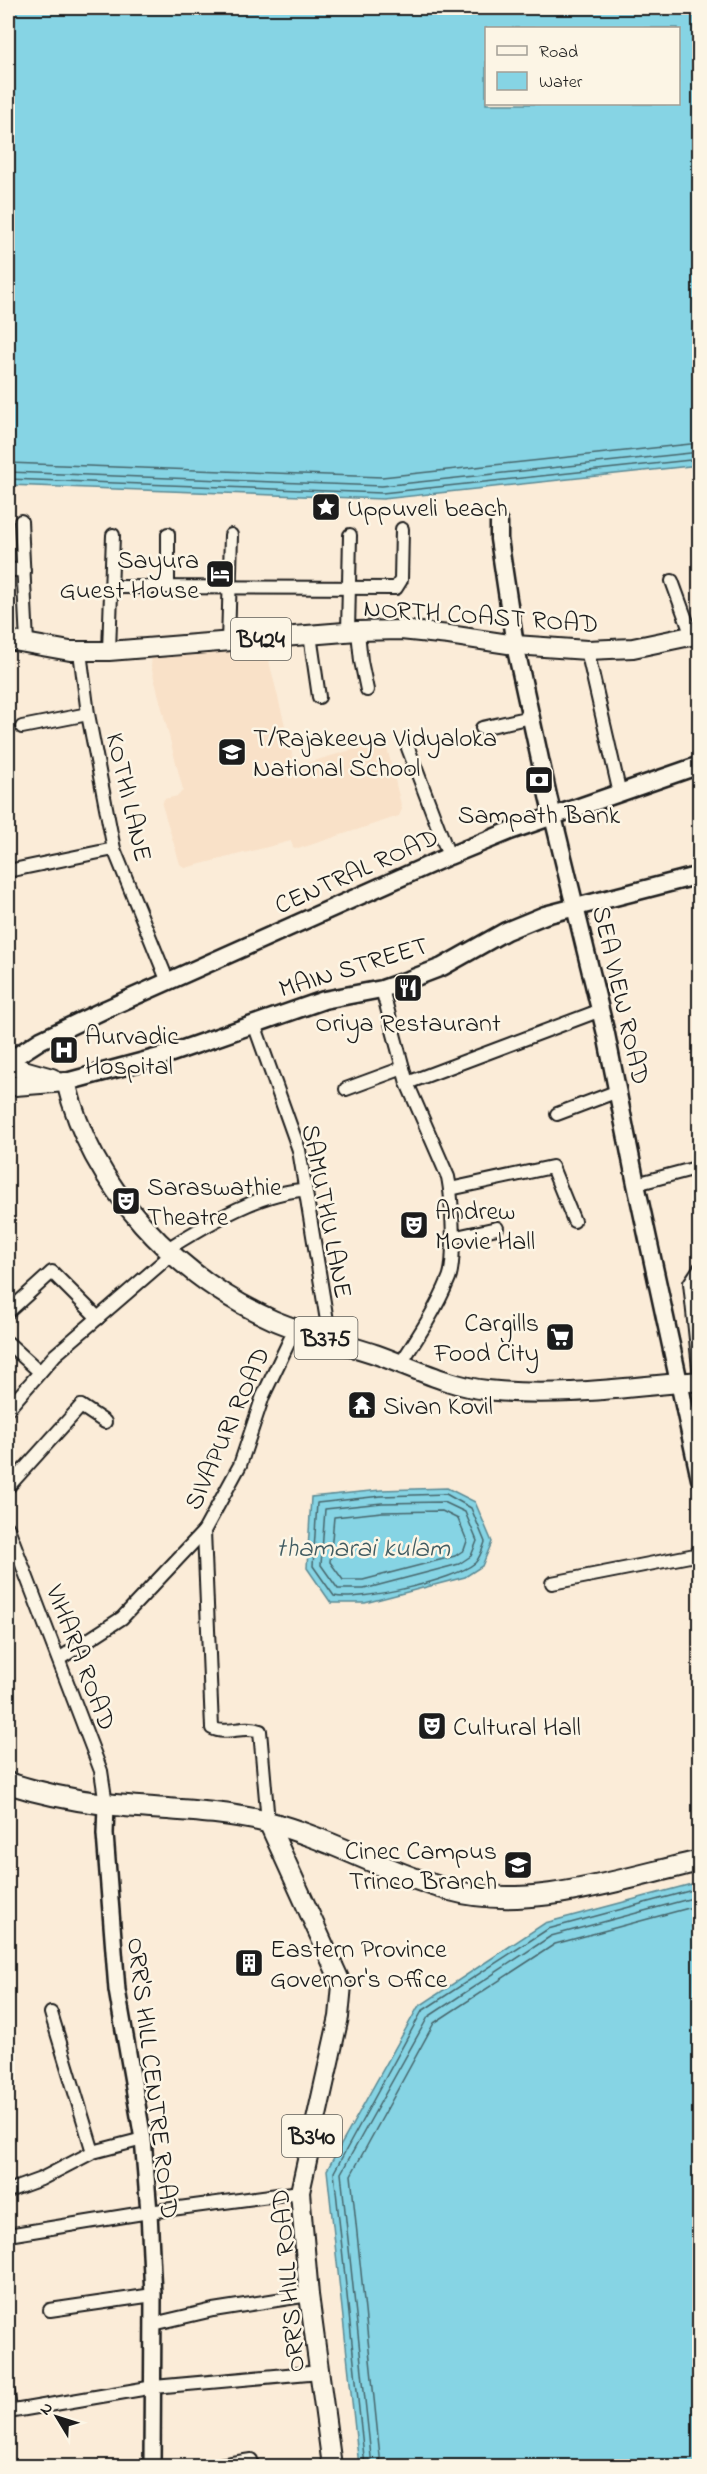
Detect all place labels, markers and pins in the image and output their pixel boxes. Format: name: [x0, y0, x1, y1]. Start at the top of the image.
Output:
place icon: Uppuveli beach: [310, 491, 342, 523]
place label: Uppuveli beach: [347, 491, 508, 529]
place label: Sayura Guest House: [59, 543, 199, 611]
hotel icon: Sayura Guest House: [204, 558, 236, 590]
place label: T/Rajakeeya Vidyaloka National School: [253, 721, 497, 789]
school or university icon: T/Rajakeeya Vidyaloka National School: [216, 736, 248, 768]
bank icon: Sampath Bank: [523, 764, 555, 796]
place label: Sampath Bank: [458, 798, 621, 836]
restaurant icon: Oriya Restaurant: [392, 972, 424, 1004]
place label: Oriya Restaurant: [315, 1006, 501, 1044]
place label: Aurvadic Hospital: [85, 1019, 179, 1087]
hospital icon: Aurvadic Hospital: [48, 1034, 80, 1066]
place label: Saraswathie Theatre: [147, 1170, 282, 1238]
theatre icon: Saraswathie Theatre: [110, 1185, 142, 1217]
place label: Andrew Movie Hall: [435, 1194, 535, 1262]
theatre icon: Andrew Movie Hall: [398, 1209, 430, 1241]
place label: Cargills Food City: [433, 1306, 539, 1374]
supermarket icon: Cargills Food City: [544, 1321, 576, 1353]
temple icon: Sivan Kovil: [346, 1389, 378, 1421]
place label: Sivan Kovil: [383, 1389, 493, 1427]
theatre icon: Cultural Hall: [416, 1710, 448, 1742]
place label: Cultural Hall: [453, 1710, 581, 1748]
place label: Cinec Campus Trinco Branch: [345, 1834, 497, 1902]
school or university icon: Cinec Campus Trinco Branch: [502, 1849, 534, 1881]
place label: Eastern Province Governor's Office: [270, 1932, 448, 2000]
building icon: Eastern Province Governor's Office: [233, 1947, 265, 1979]

